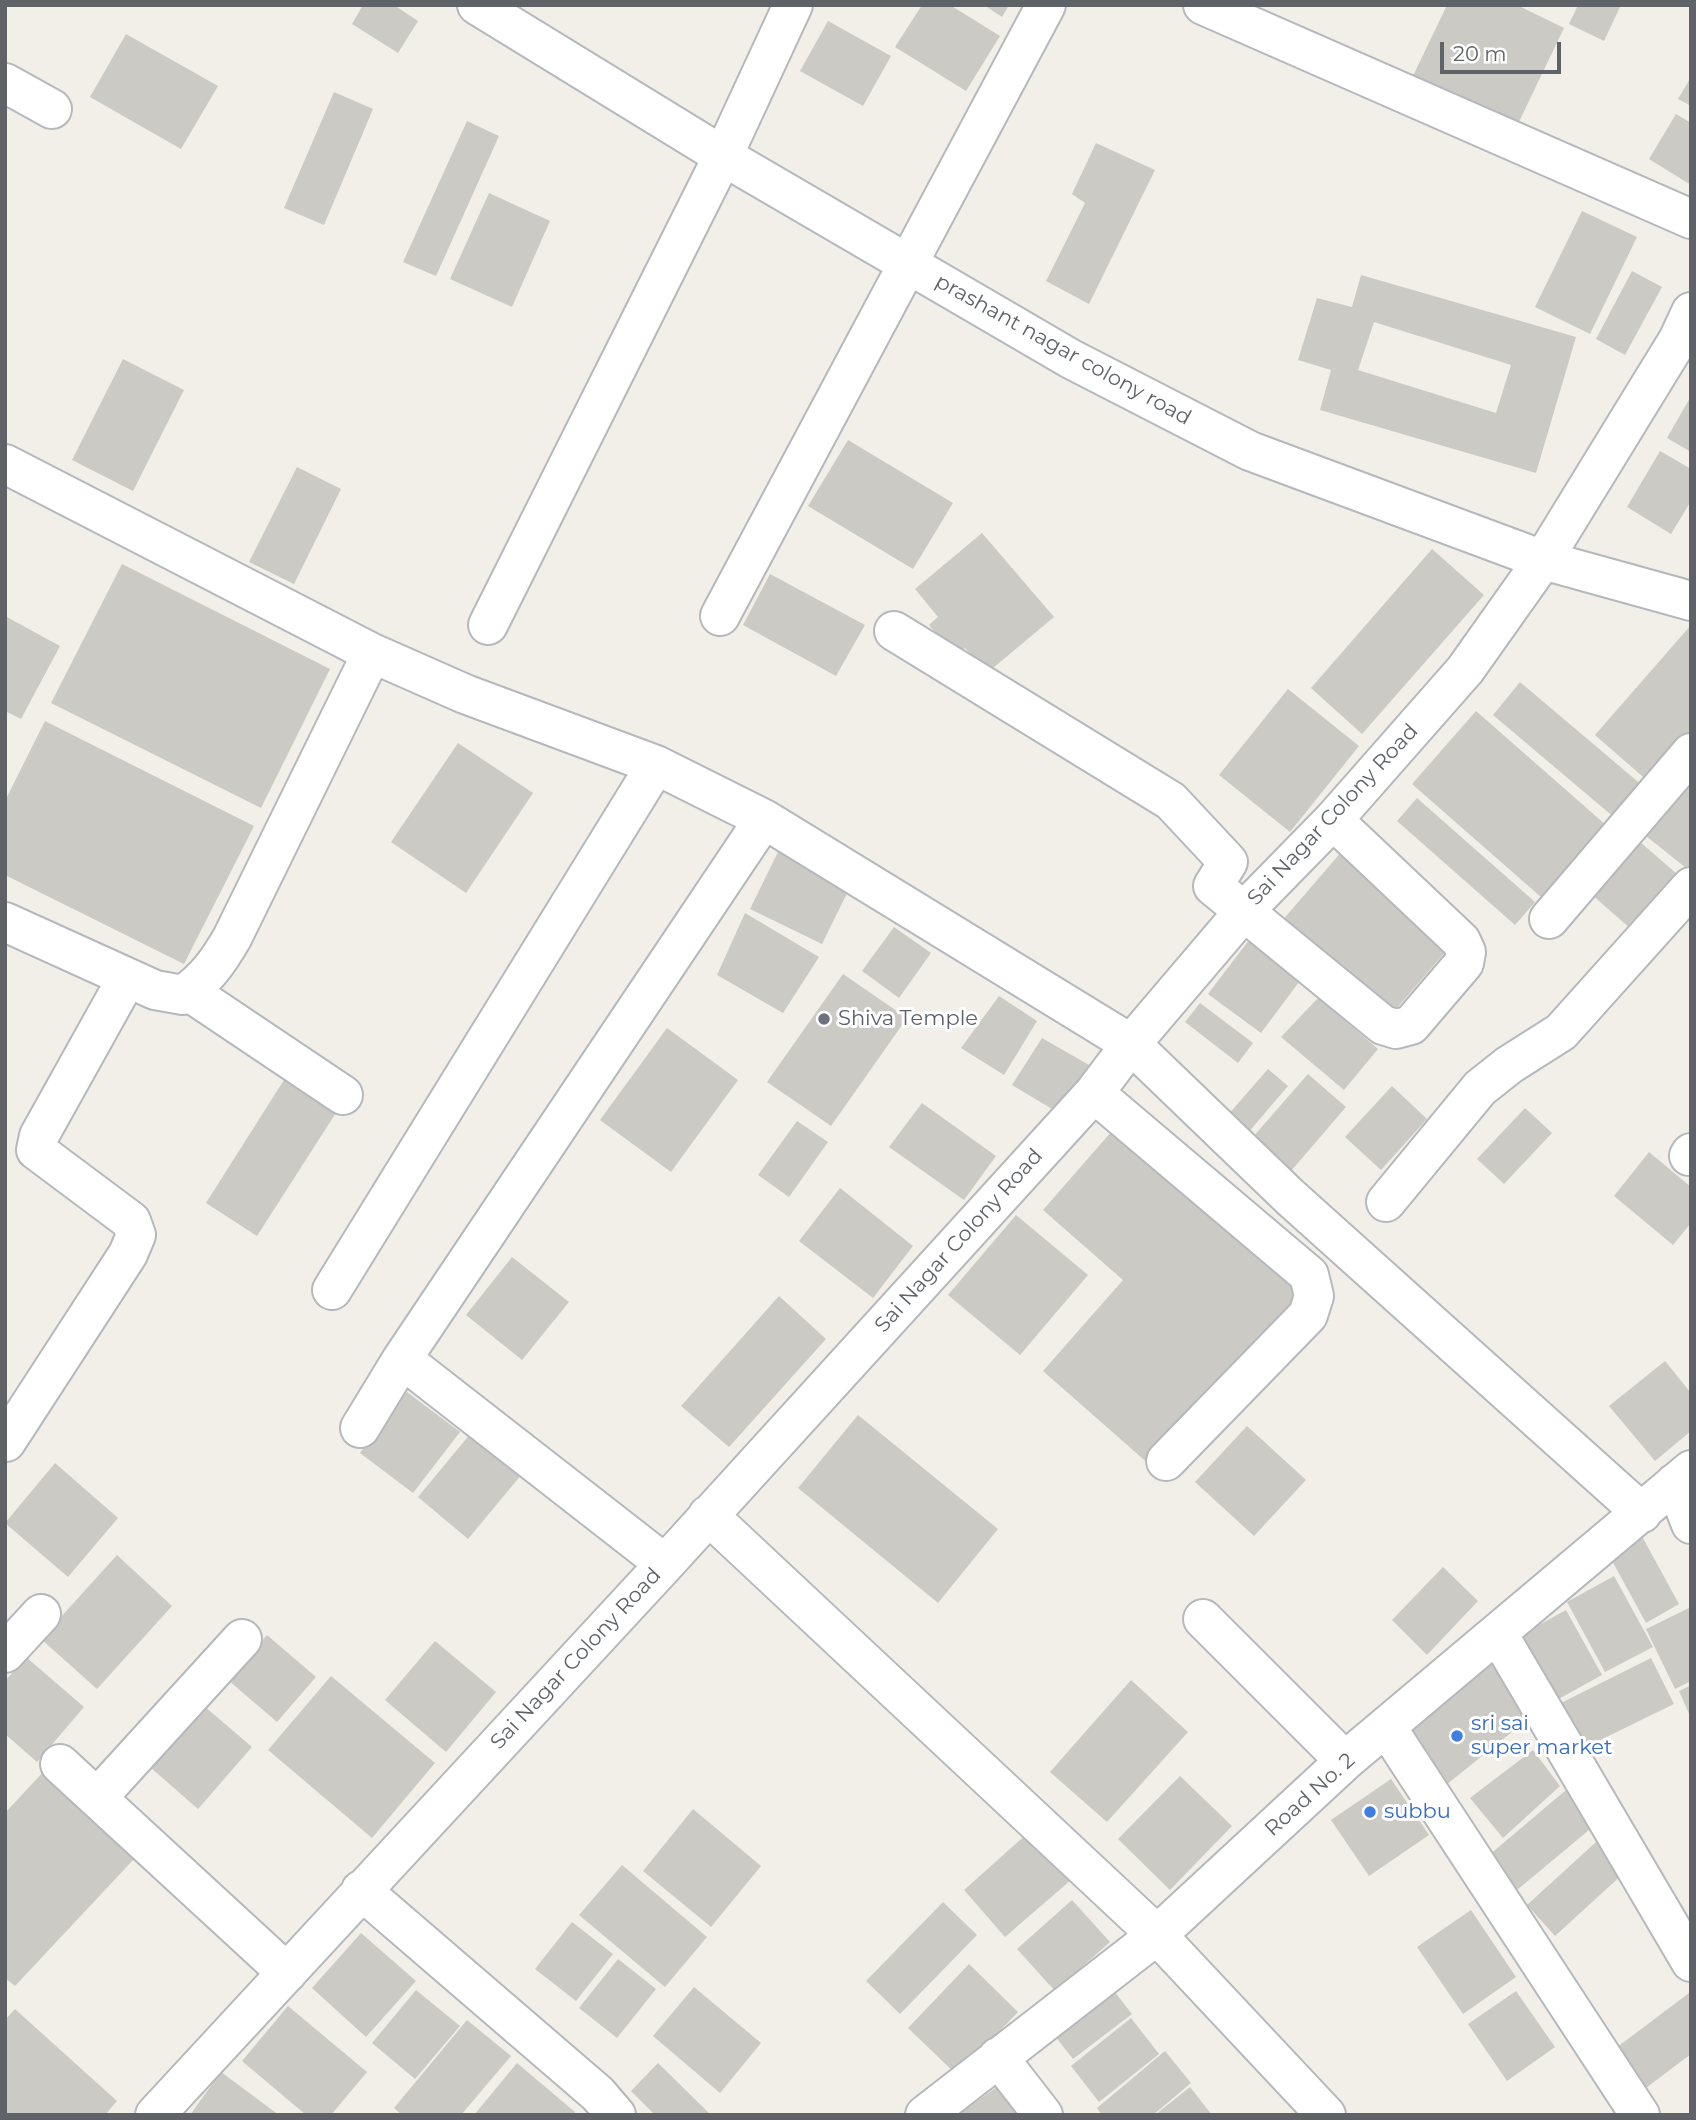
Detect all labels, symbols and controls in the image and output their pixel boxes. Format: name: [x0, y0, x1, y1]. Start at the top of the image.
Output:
scale bar: [1444, 28, 1565, 72]
text: 20 m: [1453, 41, 1507, 66]
street label: prashant nagar colony road: [931, 269, 1195, 431]
street label: Sai Nagar Colony Road: [1242, 719, 1424, 911]
place label: Shiva Temple: [838, 1006, 978, 1032]
marker: Shiva Temple: [816, 1011, 832, 1027]
street label: Sai Nagar Colony Road: [870, 1144, 1048, 1338]
street label: Sai Nagar Colony Road: [485, 1563, 667, 1755]
place label: sri sai super market: [1471, 1711, 1612, 1761]
marker: sri sai super market: [1449, 1728, 1465, 1744]
street label: Road No. 2: [1260, 1748, 1360, 1842]
place label: subbu: [1384, 1799, 1451, 1825]
marker: subbu: [1362, 1804, 1378, 1820]

